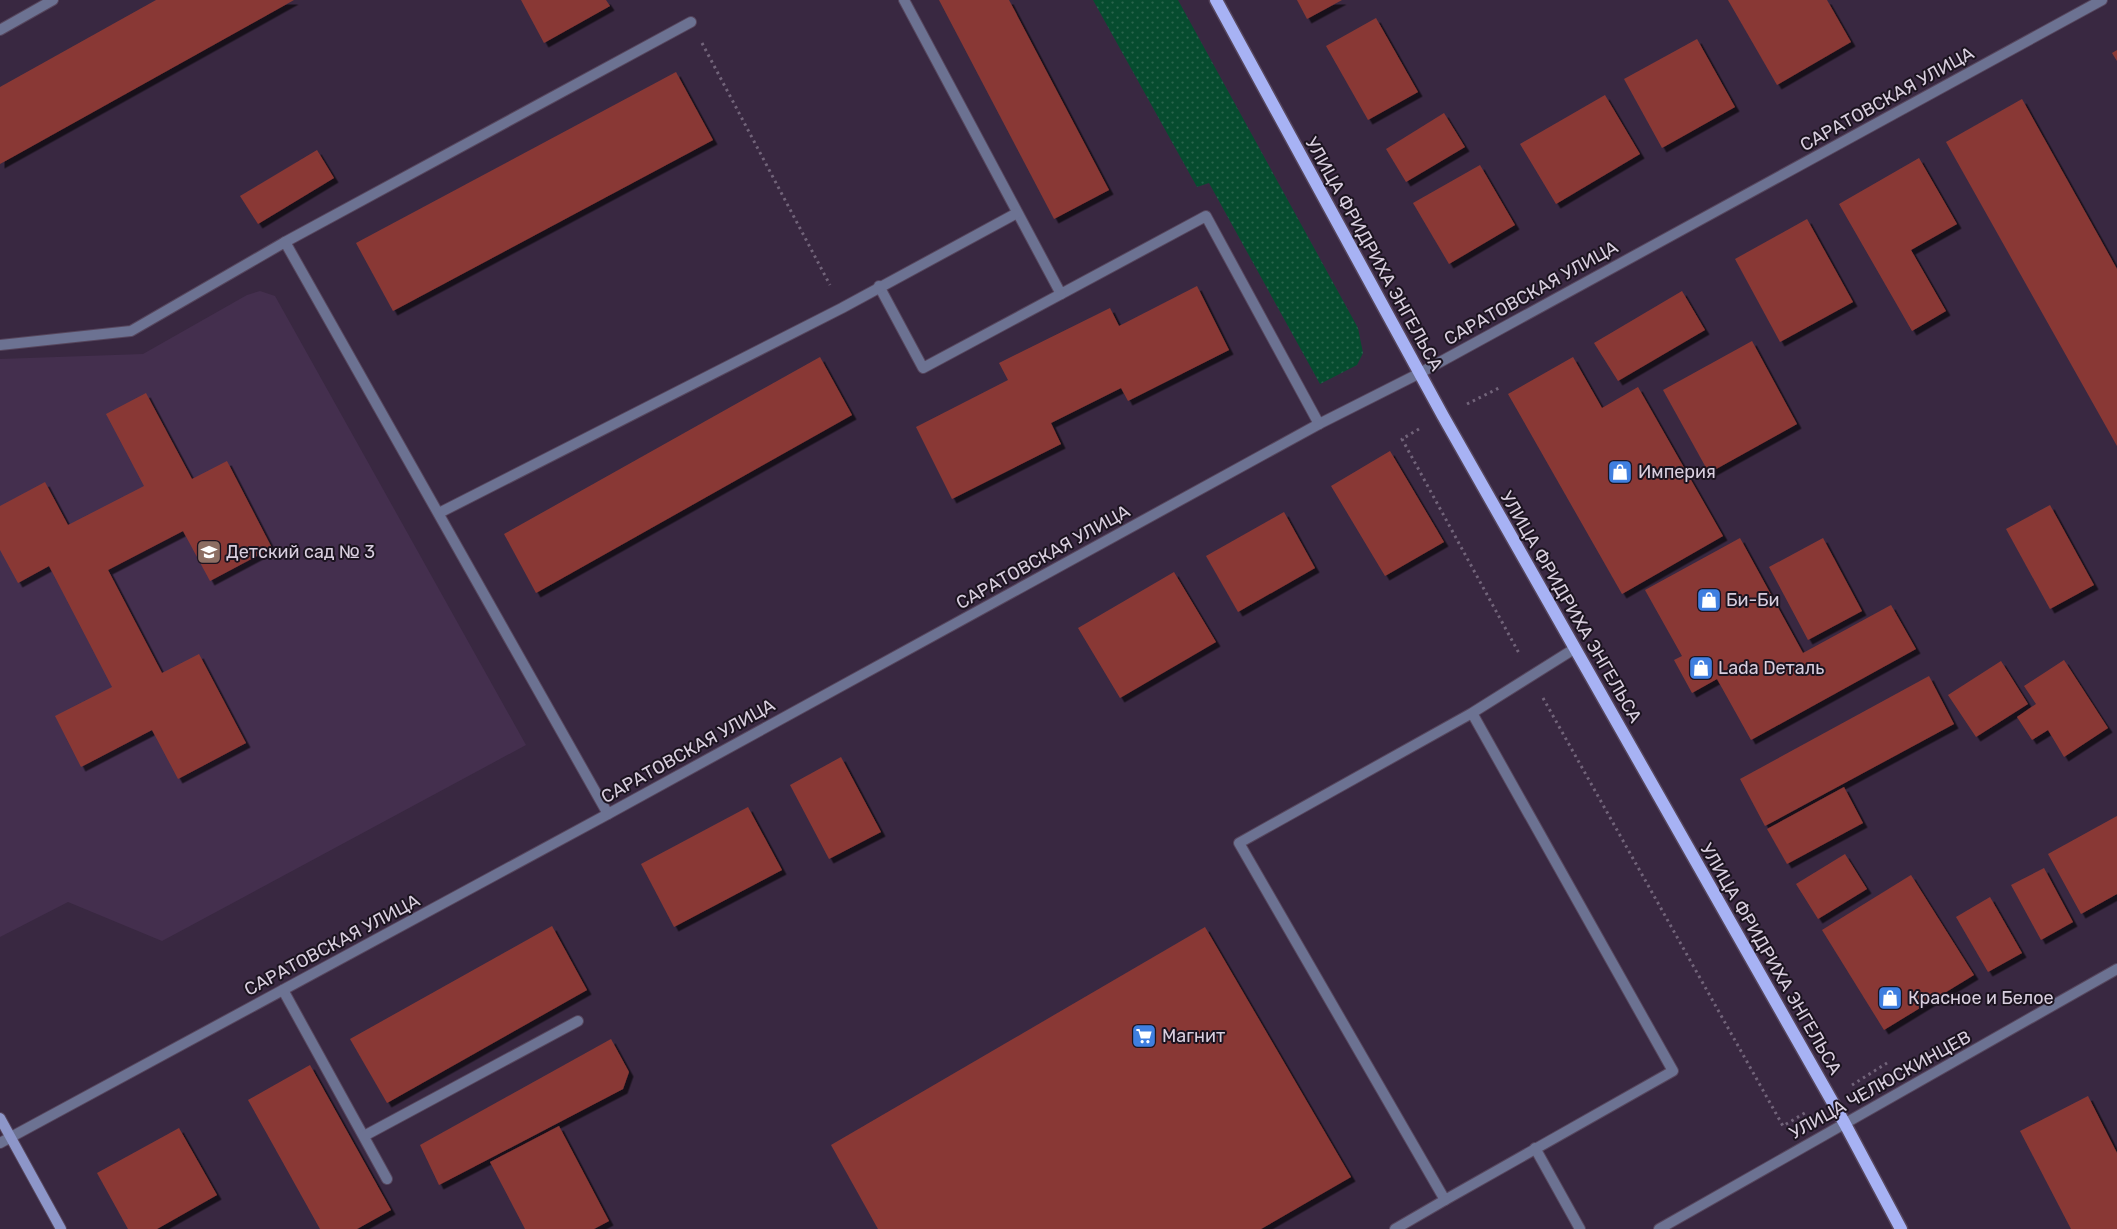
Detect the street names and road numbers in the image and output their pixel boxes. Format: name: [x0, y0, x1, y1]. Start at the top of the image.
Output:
street label: САРАТОВСКАЯ УЛИЦА: [1796, 42, 1978, 156]
street label: УЛИЦА ФРИДРИХА ЭНГЕЛЬСА: [1300, 133, 1448, 375]
street label: САРАТОВСКАЯ УЛИЦА: [1440, 236, 1622, 350]
street label: УЛИЦА ФРИДРИХА ЭНГЕЛЬСА: [1495, 487, 1647, 727]
street label: САРАТОВСКАЯ УЛИЦА: [952, 500, 1134, 614]
street label: САРАТОВСКАЯ УЛИЦА: [597, 694, 779, 808]
street label: УЛИЦА ФРИДРИХА ЭНГЕЛЬСА: [1695, 839, 1847, 1079]
street label: САРАТОВСКАЯ УЛИЦА: [241, 889, 423, 1001]
street label: УЛИЦА ЧЕЛЮСКИНЦЕВ: [1785, 1026, 1975, 1144]

